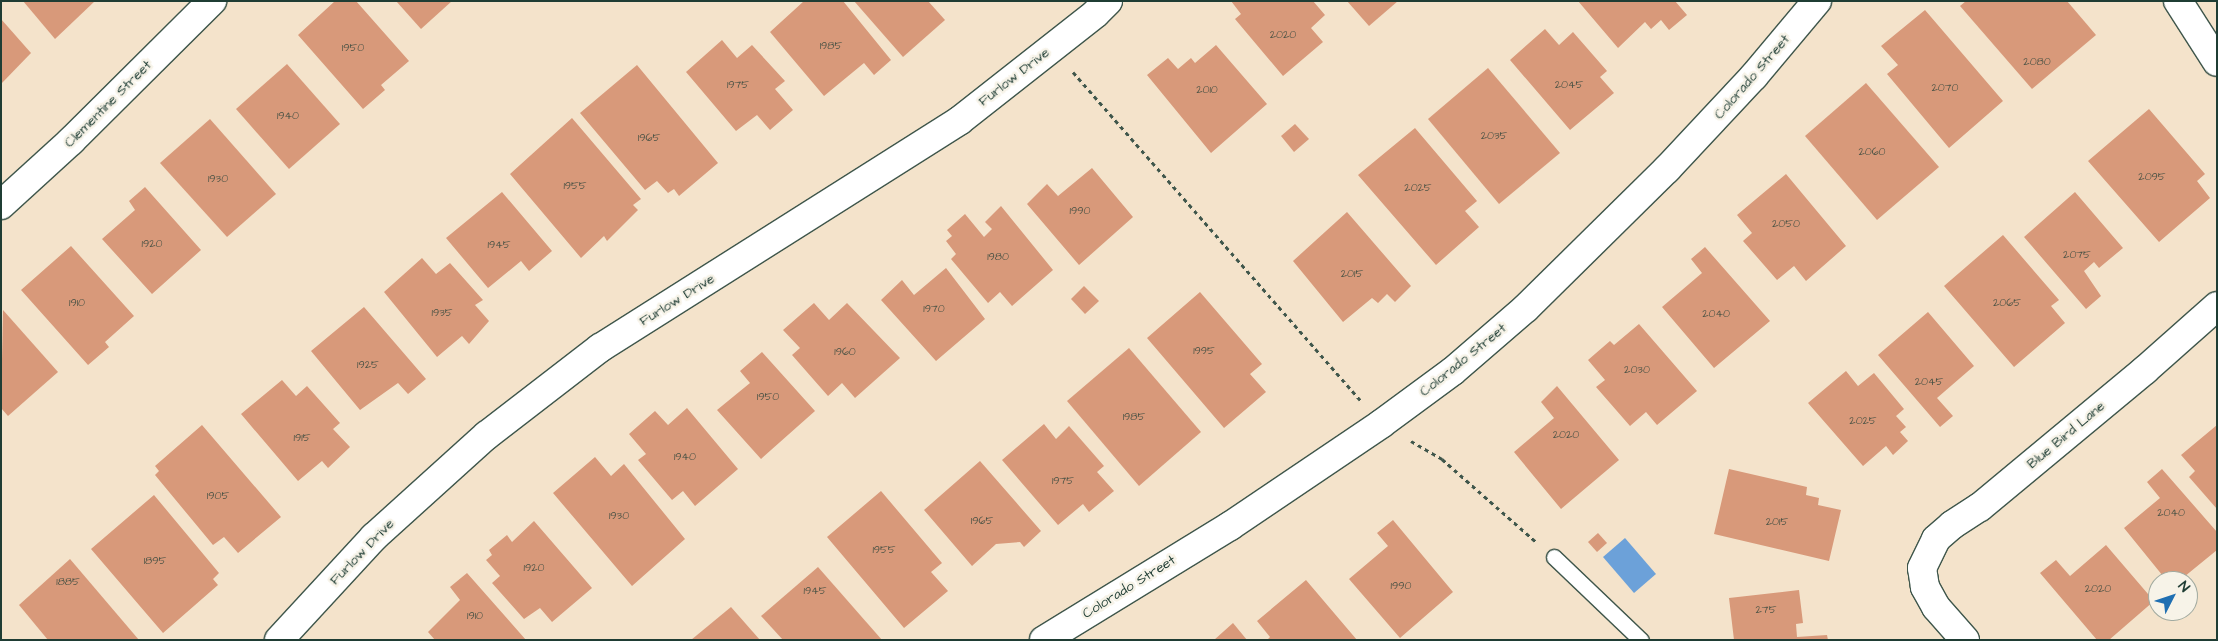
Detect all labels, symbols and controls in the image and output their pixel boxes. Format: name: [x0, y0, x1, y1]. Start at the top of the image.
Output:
house number: 2020: [1270, 28, 1296, 42]
street label: Colorado Street: [1711, 31, 1793, 123]
house number: 1985: [820, 39, 842, 53]
house number: 1950: [342, 41, 364, 55]
street label: Furlow Drive: [975, 44, 1053, 110]
house number: 2080: [2023, 55, 2051, 69]
street label: Clementine Street: [61, 57, 155, 151]
house number: 1975: [727, 78, 749, 92]
house number: 2045: [1555, 78, 1583, 92]
house number: 2070: [1932, 81, 1958, 95]
house number: 2010: [1196, 83, 1218, 97]
house number: 1940: [277, 109, 299, 123]
house number: 2035: [1481, 129, 1507, 143]
house number: 1965: [638, 131, 660, 145]
house number: 2060: [1858, 145, 1886, 159]
house number: 2095: [2138, 170, 2166, 184]
house number: 1930: [208, 172, 228, 186]
house number: 1955: [563, 179, 587, 193]
house number: 2025: [1404, 181, 1432, 195]
house number: 1990: [1070, 204, 1090, 218]
house number: 2050: [1772, 217, 1800, 231]
house number: 1920: [142, 237, 162, 251]
house number: 1945: [488, 238, 510, 252]
house number: 2075: [2063, 248, 2091, 262]
house number: 1980: [987, 250, 1009, 264]
house number: 2015: [1341, 267, 1363, 281]
street label: Furlow Drive: [636, 270, 718, 330]
house number: 1910: [69, 296, 85, 310]
house number: 2065: [1993, 296, 2021, 310]
house number: 1970: [923, 302, 945, 316]
house number: 1935: [431, 306, 453, 320]
house number: 2040: [1702, 307, 1730, 321]
street label: Colorado Street: [1416, 320, 1510, 400]
house number: 1995: [1193, 344, 1215, 358]
house number: 1960: [834, 345, 856, 359]
house number: 1925: [357, 358, 379, 372]
house number: 2030: [1624, 363, 1650, 377]
house number: 2045: [1915, 375, 1943, 389]
house number: 1950: [757, 390, 779, 404]
street label: Blue Bird Lane: [2024, 398, 2108, 472]
house number: 1985: [1123, 410, 1145, 424]
house number: 2025: [1849, 414, 1877, 428]
house number: 2020: [1553, 428, 1579, 442]
house number: 1915: [294, 431, 310, 445]
house number: 1940: [674, 450, 696, 464]
house number: 1975: [1052, 474, 1074, 488]
house number: 1905: [207, 489, 229, 503]
house number: 2040: [2157, 506, 2185, 520]
house number: 1930: [609, 509, 629, 523]
house number: 1965: [971, 514, 993, 528]
street label: Furlow Drive: [326, 515, 398, 589]
house number: 2015: [1766, 515, 1788, 529]
house number: 1955: [872, 543, 896, 557]
street label: Colorado Street: [1079, 552, 1179, 622]
house number: 1895: [144, 554, 166, 568]
house number: 1920: [524, 561, 544, 575]
north arrow: [2148, 571, 2198, 621]
house number: 1885: [56, 575, 80, 589]
text: N: [2173, 577, 2194, 597]
house number: 1990: [1391, 579, 1411, 593]
house number: 2020: [2085, 582, 2111, 596]
house number: 1945: [804, 584, 826, 598]
house number: 275: [1756, 603, 1776, 617]
house number: 1910: [467, 609, 483, 623]

